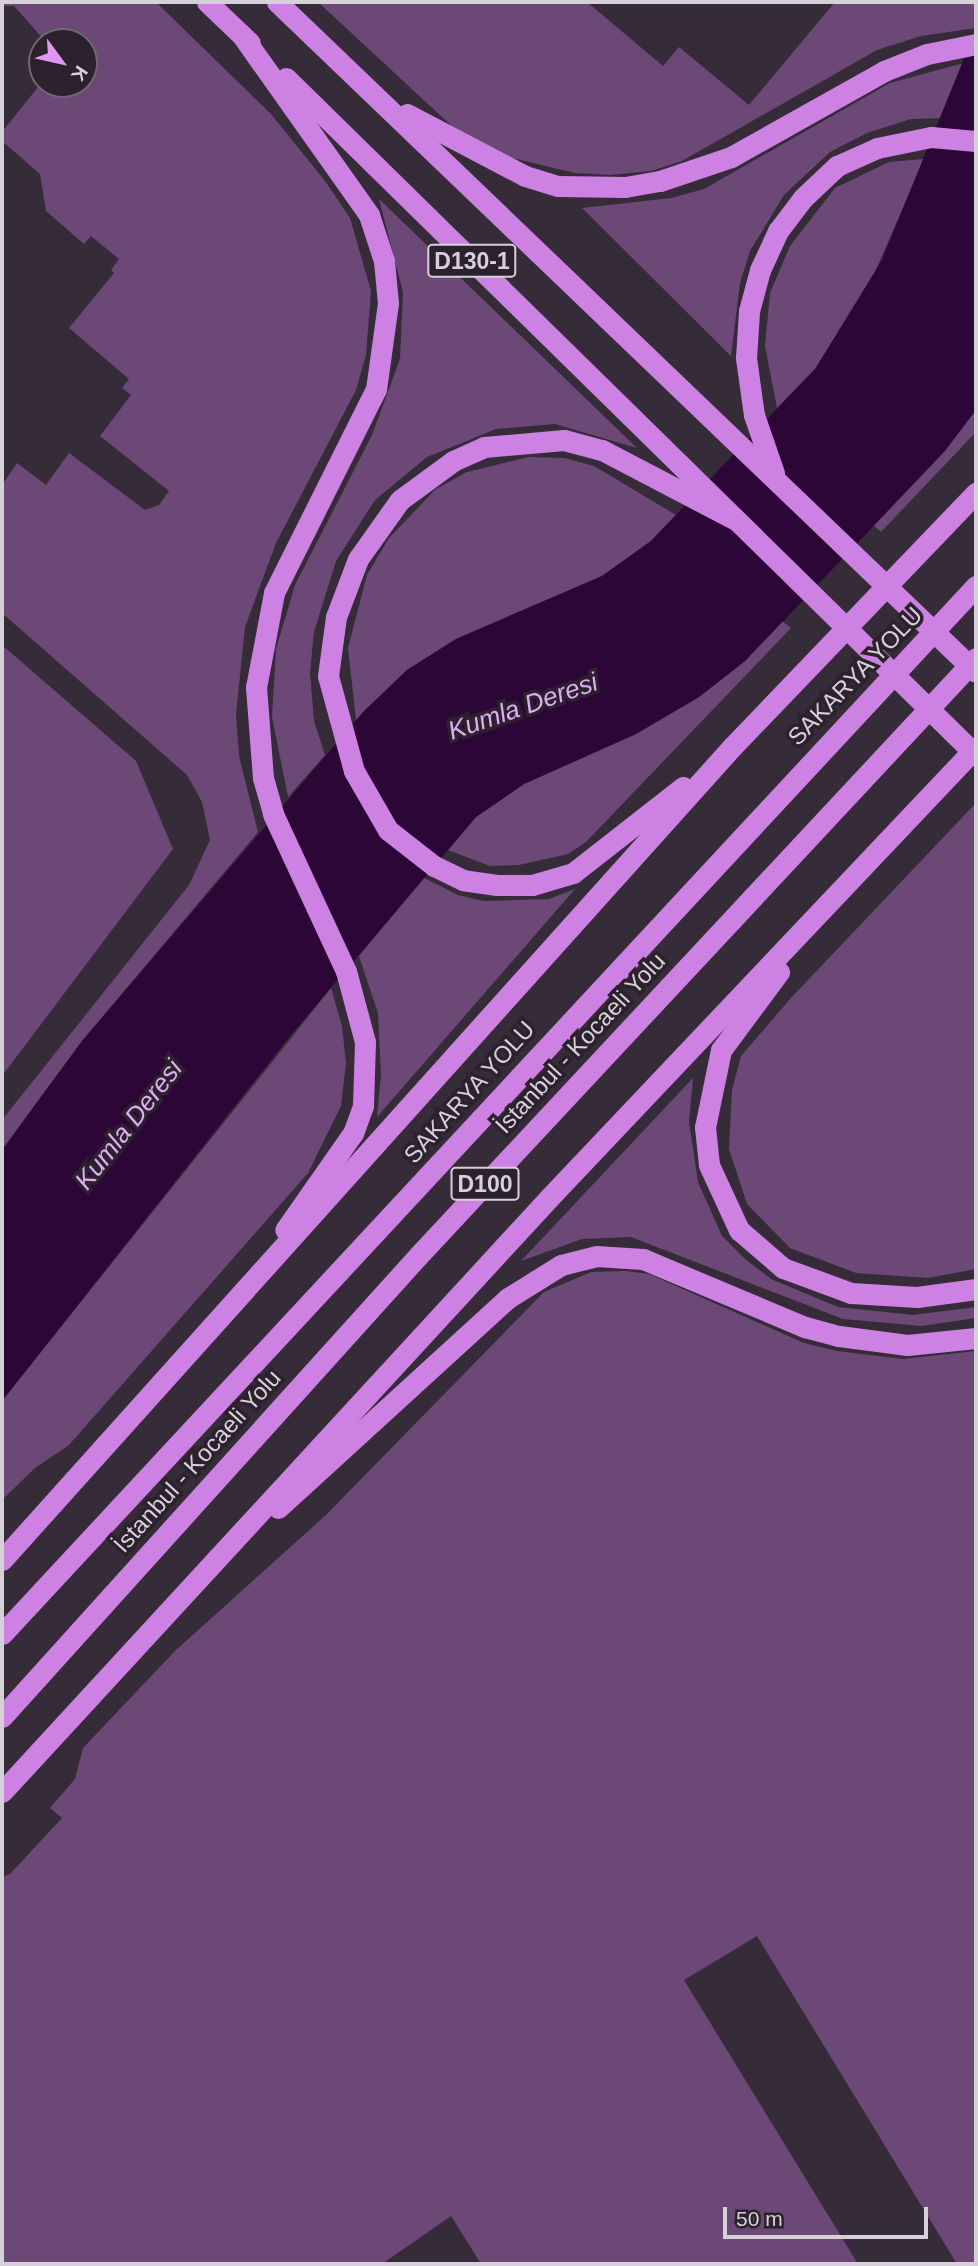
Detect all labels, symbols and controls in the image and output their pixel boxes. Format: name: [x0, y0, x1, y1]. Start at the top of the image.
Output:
north arrow: [28, 28, 98, 98]
text: K: [67, 62, 92, 85]
road number: D130-1: [426, 242, 518, 280]
street label: SAKARYA YOLU: [781, 600, 929, 752]
water label: Kumla Deresi: [444, 667, 602, 747]
street label: İstanbul - Kocaeli Yolu: [489, 947, 671, 1139]
street label: SAKARYA YOLU: [397, 1014, 541, 1170]
water label: Kumla Deresi: [69, 1054, 189, 1196]
road number: D100: [450, 1164, 520, 1204]
street label: İstanbul - Kocaeli Yolu: [107, 1363, 287, 1559]
scale bar: [726, 2192, 931, 2236]
text: 50 m: [736, 2207, 783, 2230]

